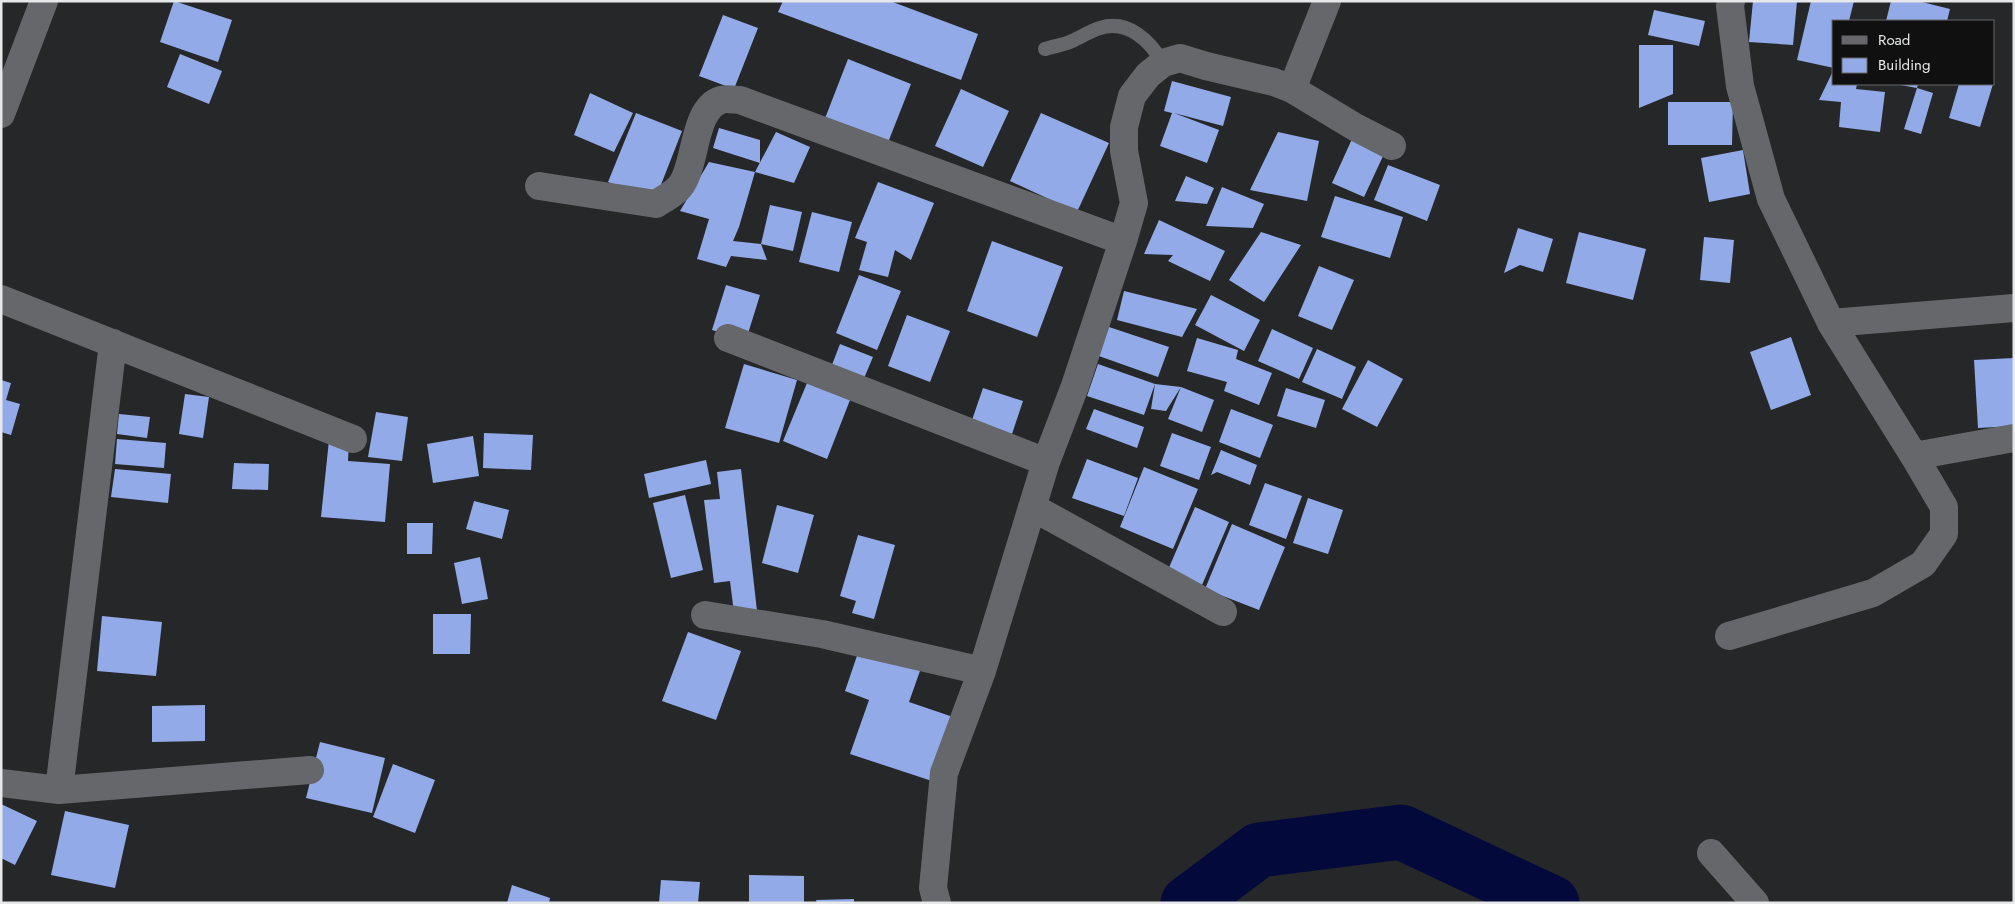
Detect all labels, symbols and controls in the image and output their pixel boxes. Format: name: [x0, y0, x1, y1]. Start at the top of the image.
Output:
legend: [1832, 20, 1995, 85]
text: Road: [1878, 29, 1910, 51]
text: Building: [1878, 54, 1930, 76]

